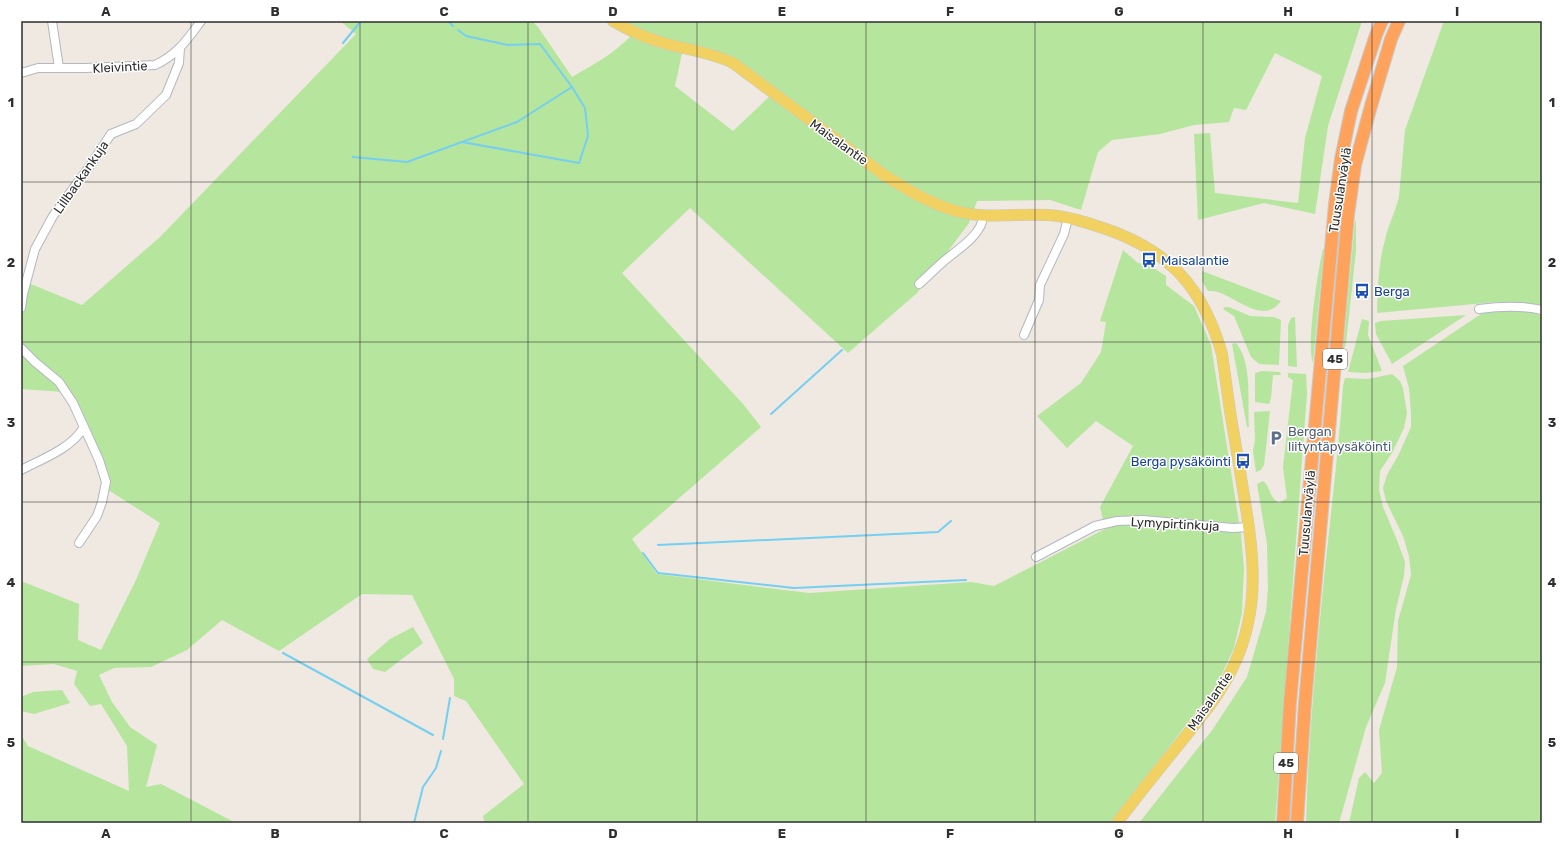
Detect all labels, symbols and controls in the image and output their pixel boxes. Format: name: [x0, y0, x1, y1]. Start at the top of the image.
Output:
text: A: [101, 4, 111, 19]
text: B: [270, 4, 280, 19]
text: C: [439, 4, 449, 19]
text: D: [608, 4, 618, 19]
text: E: [778, 4, 786, 19]
text: F: [946, 4, 954, 19]
text: G: [1114, 4, 1124, 19]
text: H: [1283, 4, 1293, 19]
text: I: [1455, 4, 1459, 19]
street label: Kleivintie: [92, 58, 148, 76]
text: 1: [8, 95, 14, 110]
text: 1: [1549, 95, 1555, 110]
street label: Maisalantie: [807, 116, 871, 168]
street label: Lillbackankuja: [50, 138, 112, 216]
street label: Tuusulanväylä: [1326, 146, 1354, 234]
bus stop icon: Maisalantie: [1140, 251, 1158, 269]
place label: Maisalantie: [1161, 253, 1229, 268]
text: 2: [7, 255, 15, 270]
text: 2: [1548, 255, 1556, 270]
bus stop icon: Berga: [1353, 282, 1371, 300]
place label: Berga: [1374, 284, 1410, 300]
road number: 45: [1323, 349, 1347, 369]
text: 3: [7, 415, 16, 430]
text: 3: [1548, 415, 1557, 430]
place label: Bergan liityntäpysäköinti: [1288, 424, 1391, 454]
parking icon: Bergan liityntäpysäköinti: [1267, 429, 1285, 447]
bus stop icon: Berga pysäköinti: [1234, 452, 1252, 470]
place label: Berga pysäköinti: [1131, 454, 1231, 470]
street label: Tuusulanväylä: [1296, 469, 1318, 557]
street label: Lymypirtinkuja: [1130, 514, 1220, 534]
text: 4: [7, 575, 16, 590]
text: 4: [1548, 575, 1557, 590]
street label: Maisalantie: [1184, 669, 1236, 733]
text: 5: [7, 735, 15, 750]
text: 5: [1548, 735, 1556, 750]
road number: 45: [1274, 753, 1298, 773]
text: A: [101, 826, 111, 841]
text: B: [270, 826, 280, 841]
text: C: [439, 826, 449, 841]
text: D: [608, 826, 618, 841]
text: E: [778, 826, 786, 841]
text: F: [946, 826, 954, 841]
text: G: [1114, 826, 1124, 841]
text: H: [1283, 826, 1293, 841]
text: I: [1455, 826, 1459, 841]

